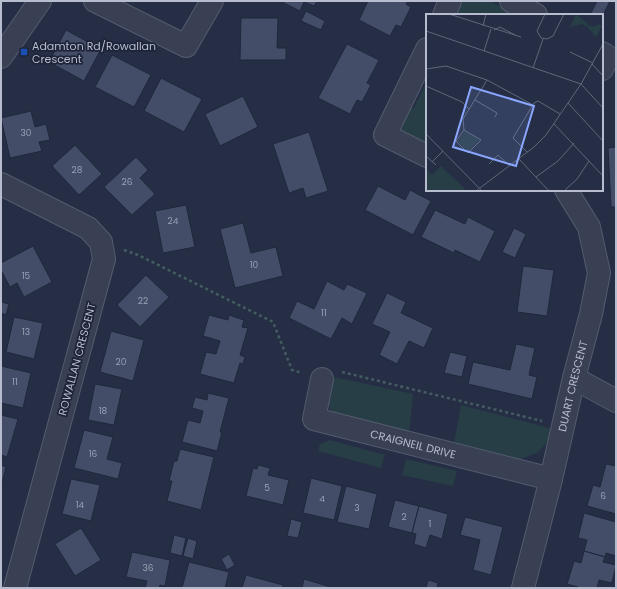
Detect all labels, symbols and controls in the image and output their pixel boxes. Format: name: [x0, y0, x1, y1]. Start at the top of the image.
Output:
inset map: [426, 14, 603, 191]
place label: Adamton Rd/Rowallan Crescent: [32, 38, 156, 67]
marker: Adamton Rd/Rowallan Crescent: [19, 47, 29, 57]
house number: 30: [21, 127, 32, 139]
house number: 28: [72, 164, 83, 176]
house number: 26: [122, 176, 133, 188]
house number: 24: [168, 215, 179, 227]
house number: 10: [250, 259, 259, 271]
house number: 15: [22, 270, 31, 282]
house number: 22: [138, 295, 148, 307]
street label: ROWALLAN CRESCENT: [54, 301, 100, 417]
house number: 11: [321, 307, 327, 319]
house number: 13: [22, 326, 30, 338]
street label: DUART CRESCENT: [554, 339, 592, 433]
house number: 20: [116, 356, 127, 368]
house number: 11: [12, 376, 18, 388]
house number: 18: [99, 405, 108, 417]
street label: CRAIGNEIL DRIVE: [368, 426, 458, 463]
house number: 16: [89, 448, 98, 460]
house number: 5: [264, 482, 270, 494]
house number: 6: [600, 490, 606, 502]
house number: 4: [319, 493, 325, 505]
house number: 14: [76, 499, 85, 511]
house number: 3: [354, 502, 360, 514]
house number: 2: [401, 511, 407, 523]
house number: 1: [429, 518, 432, 530]
house number: 36: [142, 562, 154, 574]

